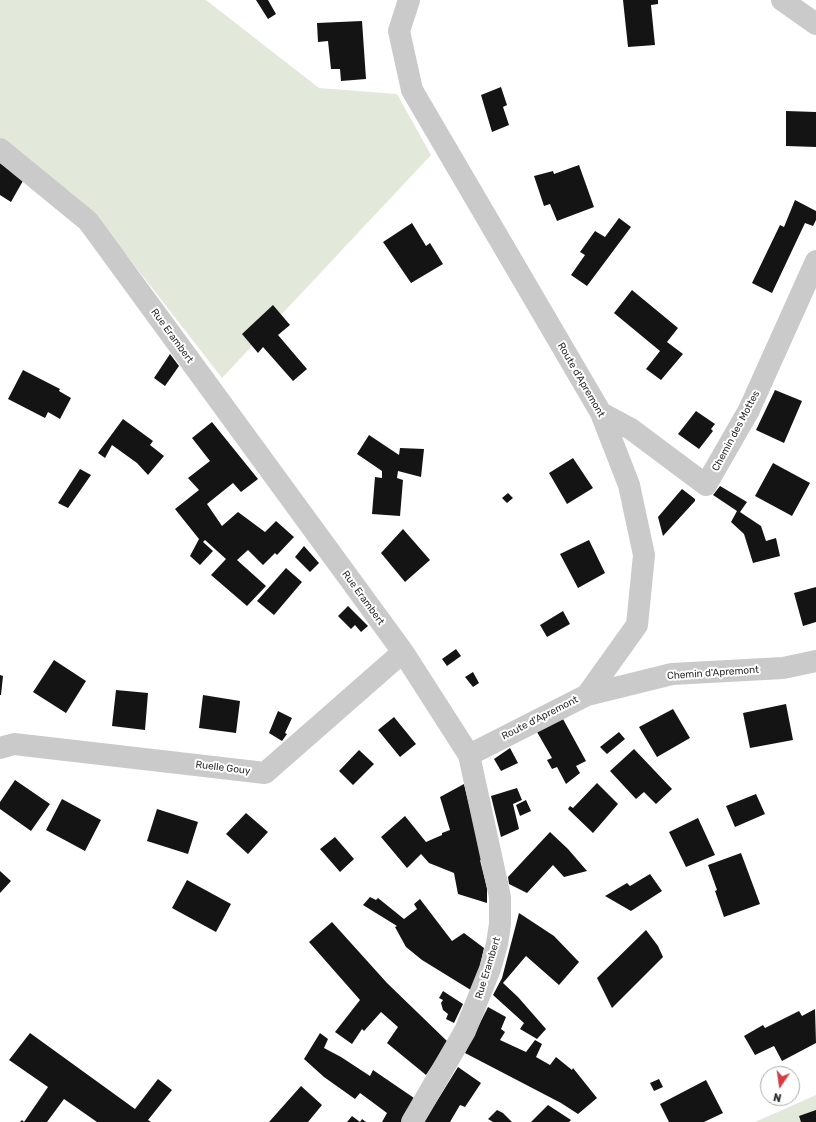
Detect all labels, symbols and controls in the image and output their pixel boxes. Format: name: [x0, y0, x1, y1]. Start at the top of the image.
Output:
street label: Rue Erambert: [148, 307, 196, 365]
street label: Route d'Apremont: [555, 341, 607, 419]
street label: Chemin des Mottes: [710, 389, 762, 473]
street label: Rue Erambert: [339, 569, 387, 627]
street label: Chemin d'Apremont: [667, 664, 759, 682]
street label: Route d'Apremont: [500, 694, 580, 742]
street label: Ruelle Gouy: [195, 759, 251, 777]
street label: Rue Erambert: [473, 936, 503, 1000]
north arrow: [760, 1066, 800, 1106]
text: N: [772, 1090, 783, 1104]

